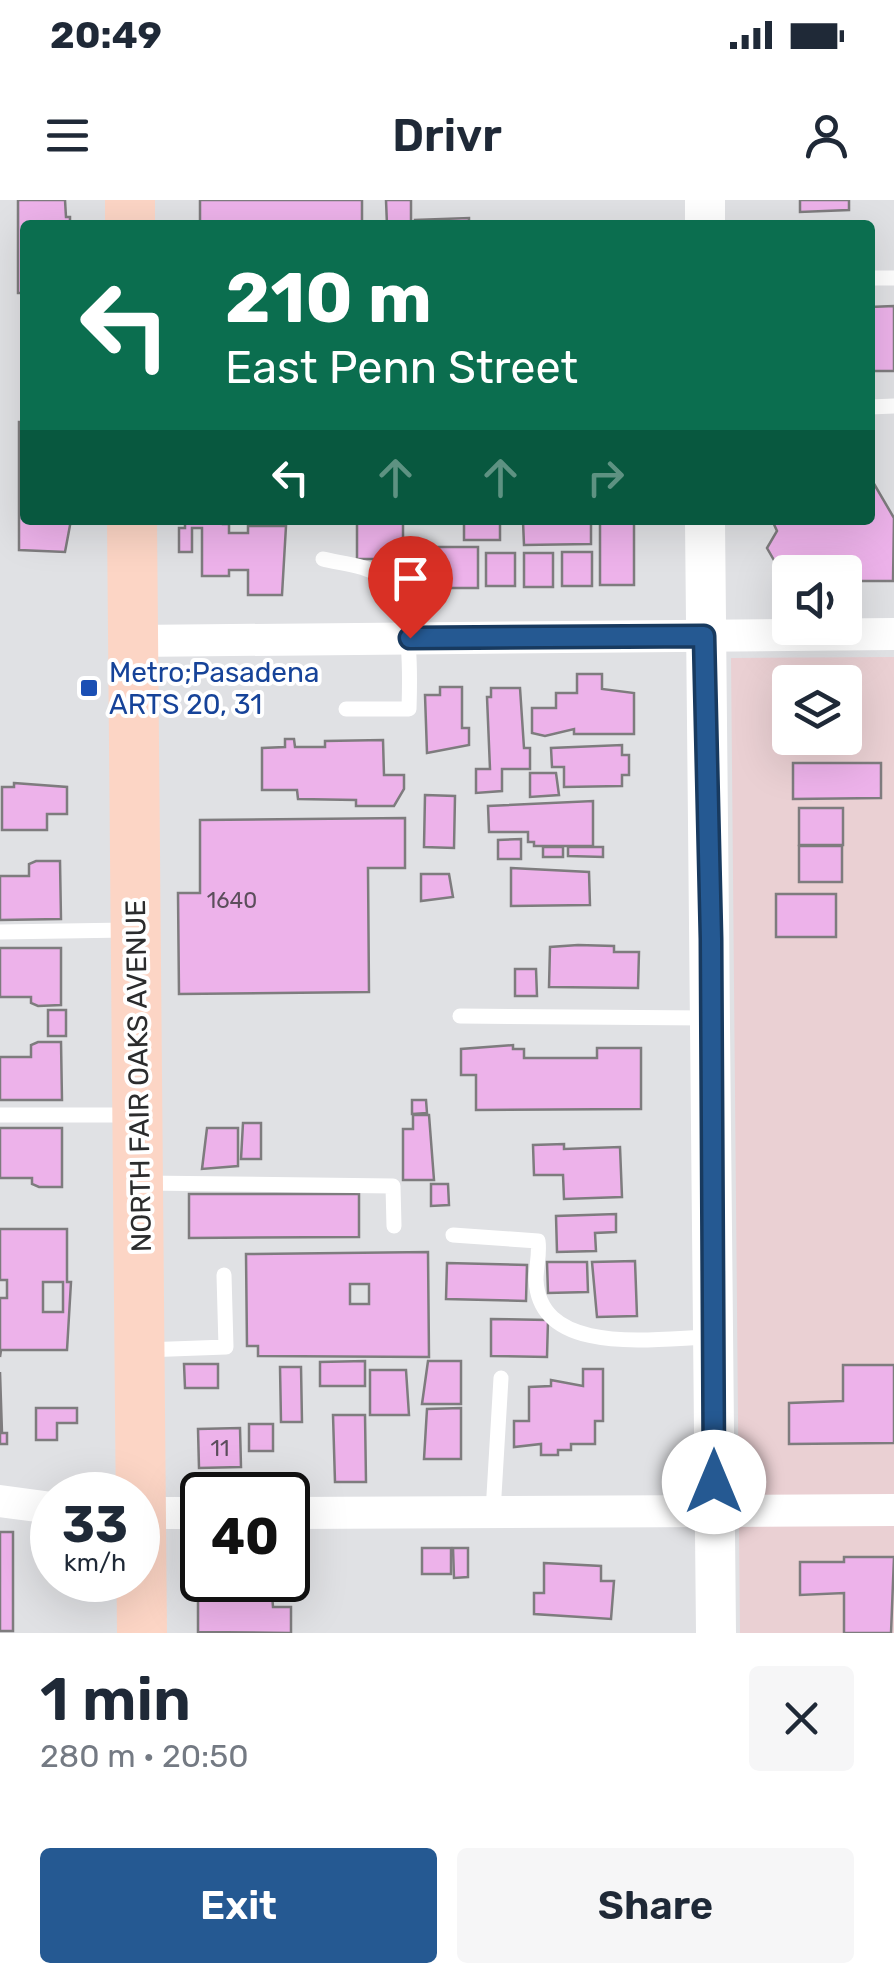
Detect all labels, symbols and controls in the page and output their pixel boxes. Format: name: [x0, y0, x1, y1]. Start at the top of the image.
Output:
text: 20:49: [50, 12, 162, 58]
icon: menu: [40, 108, 95, 163]
icon: person: [799, 108, 854, 163]
text: Drivr: [392, 109, 502, 162]
text: 210 m: [225, 257, 432, 340]
icon: left: [60, 260, 190, 390]
text: East Penn Street: [225, 341, 578, 394]
icon: left: [263, 450, 318, 505]
icon: ahead: [368, 450, 423, 505]
icon: ahead: [473, 450, 528, 505]
icon: right: [578, 450, 633, 505]
pin: [368, 536, 453, 639]
icon: arrive: [383, 551, 438, 606]
map controls: [772, 555, 862, 755]
button: sound: [772, 555, 862, 645]
place label: Metro;Pasadena ARTS 20, 31: [109, 656, 319, 721]
button: layers: [772, 665, 862, 755]
marker: Metro;Pasadena ARTS 20, 31: [78, 677, 100, 699]
house number: 1640: [207, 887, 257, 914]
street label: NORTH FAIR OAKS AVENUE: [119, 900, 158, 1252]
position arrow: [662, 1430, 766, 1534]
house number: 11: [211, 1435, 229, 1462]
speed limit sign: 40: [180, 1472, 310, 1602]
text: 33: [62, 1495, 128, 1555]
text: km/h: [64, 1548, 126, 1577]
text: 1 min: [40, 1664, 191, 1735]
button: close: [749, 1666, 854, 1771]
text: 280 m · 20:50: [40, 1737, 249, 1775]
button: Exit: [40, 1848, 437, 1963]
button: Share: [457, 1848, 854, 1963]

